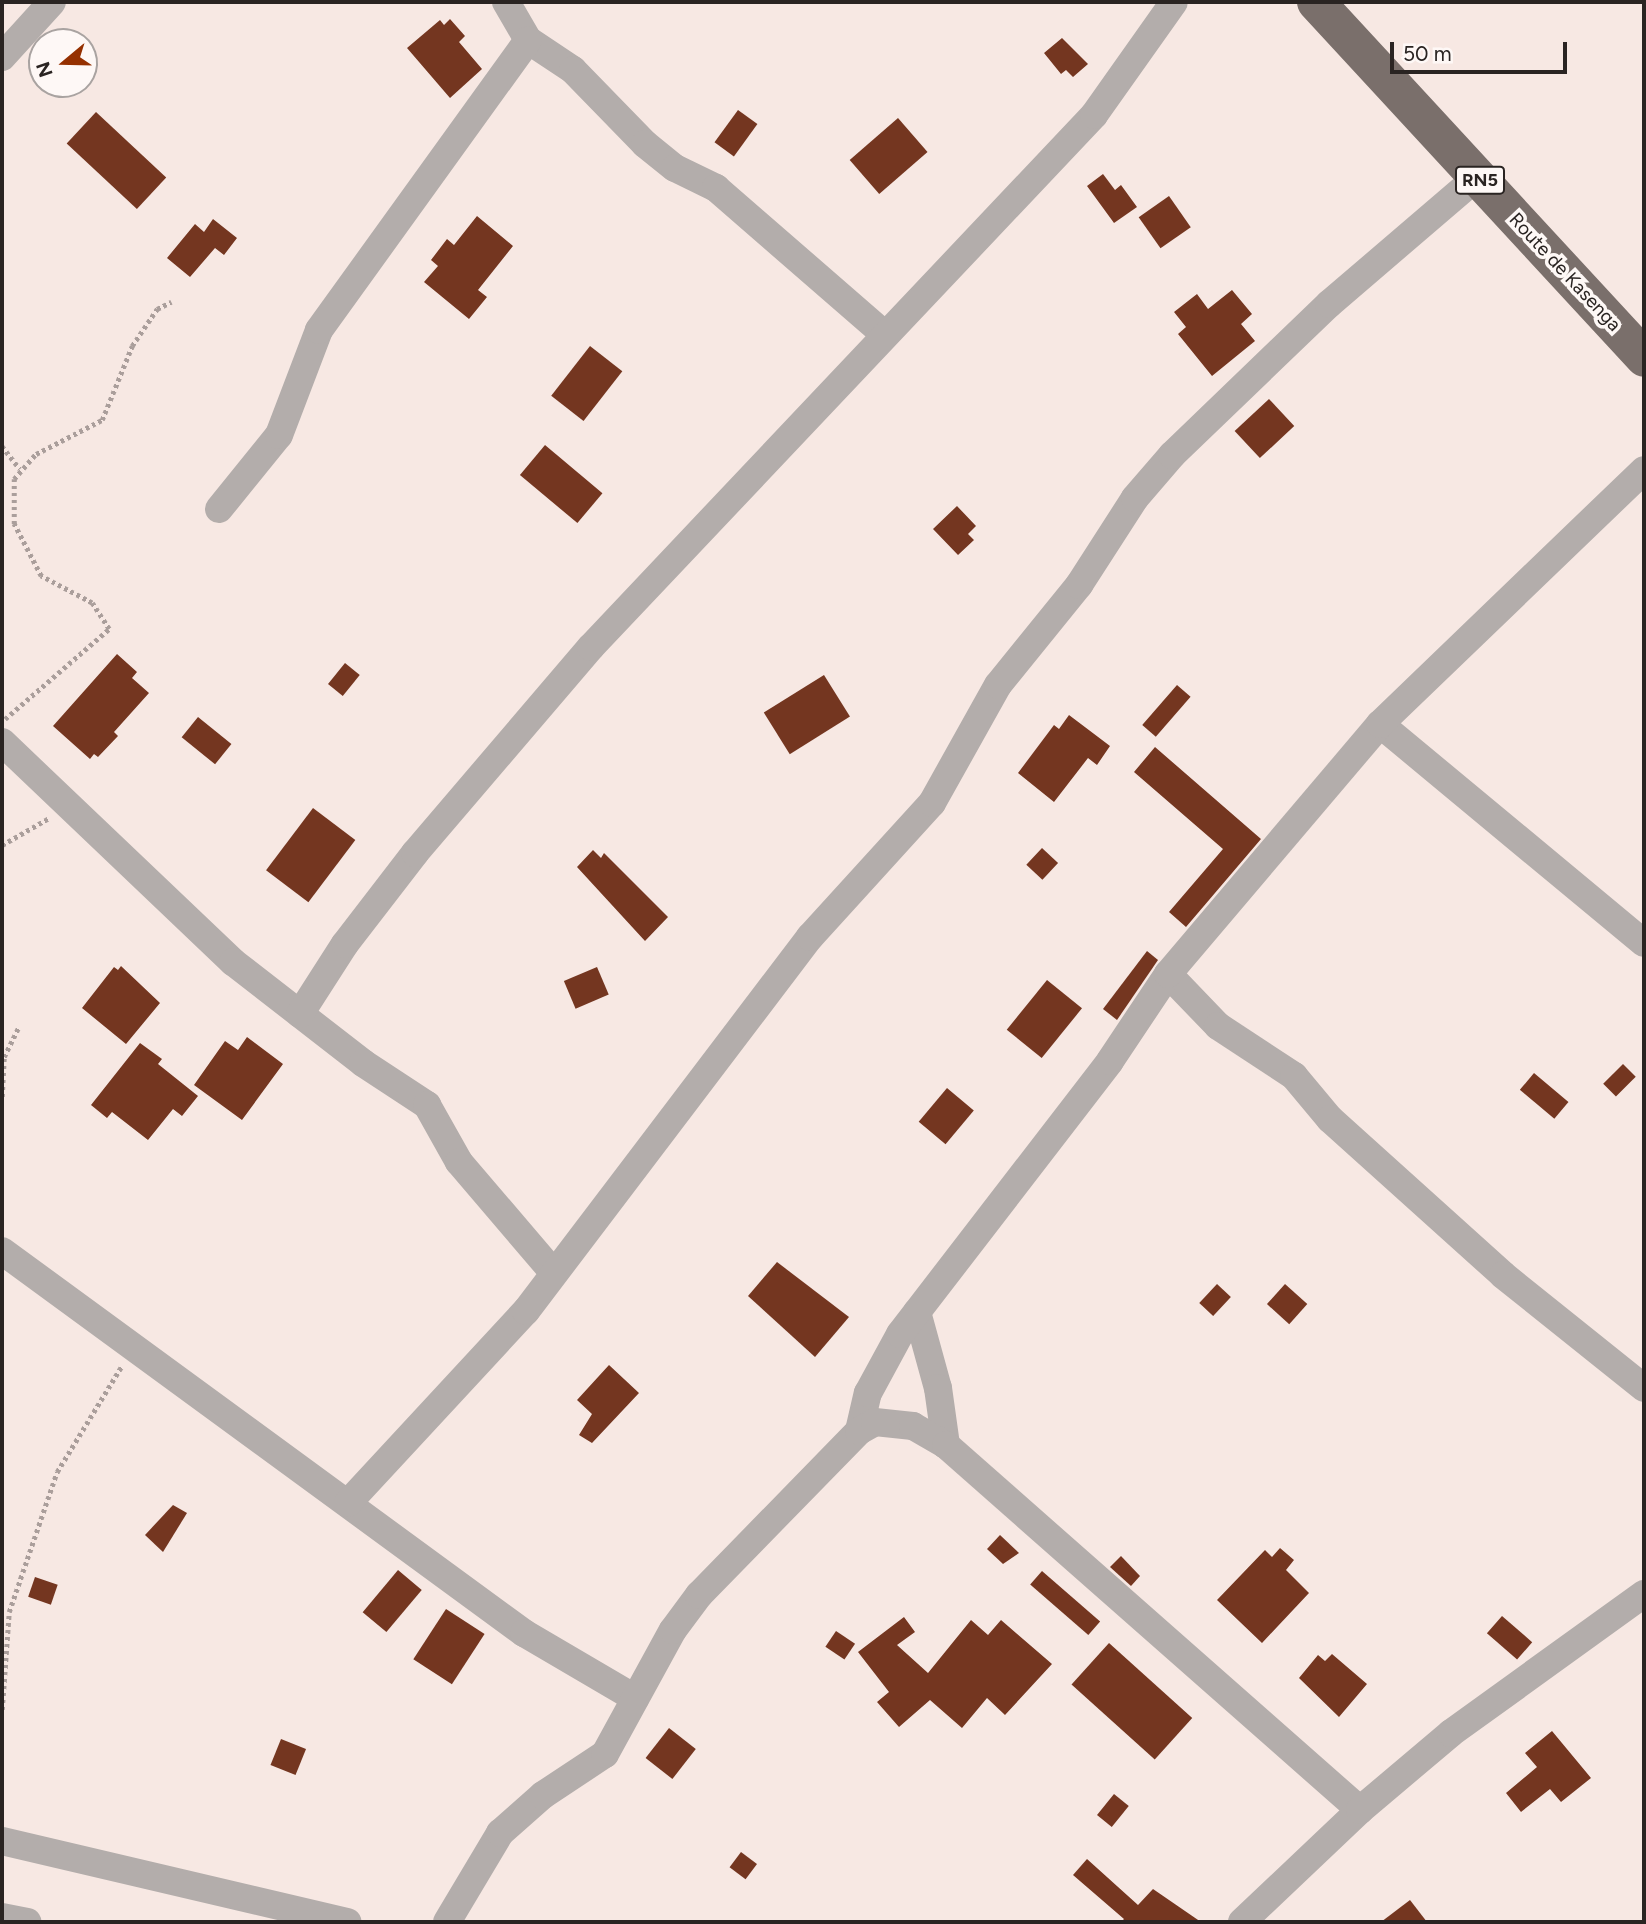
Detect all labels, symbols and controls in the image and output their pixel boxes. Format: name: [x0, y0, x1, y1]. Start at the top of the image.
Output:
north arrow: [28, 28, 98, 98]
scale bar: [1394, 28, 1571, 72]
text: 50 m: [1403, 41, 1452, 66]
text: N: [31, 59, 58, 80]
road number: RN5: [1454, 166, 1506, 195]
street label: Route de Kasenga: [1504, 208, 1626, 336]

